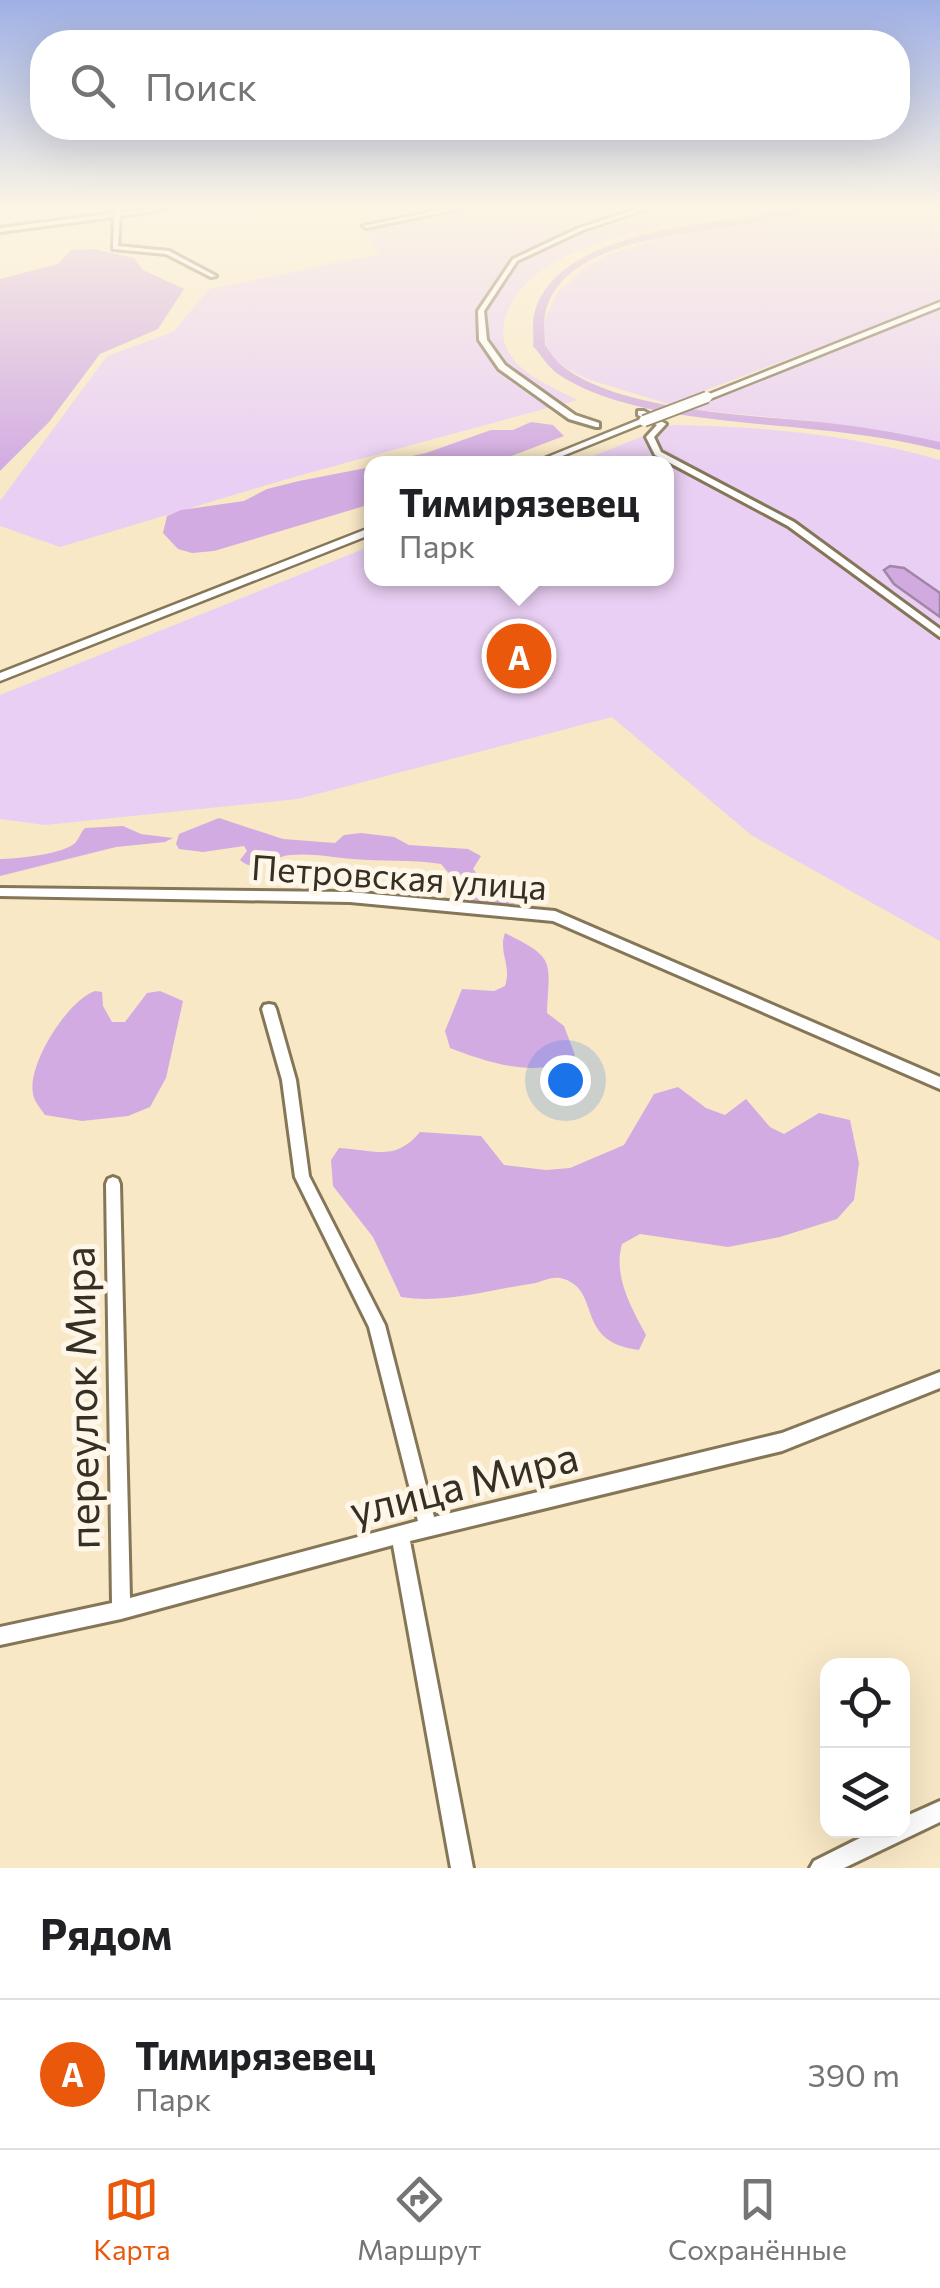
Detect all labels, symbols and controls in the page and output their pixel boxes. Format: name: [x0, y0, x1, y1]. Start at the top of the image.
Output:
search box: [30, 30, 910, 140]
icon: search: [65, 58, 120, 113]
text: Поиск: [145, 62, 257, 109]
popup: [364, 456, 674, 586]
text: Тимирязевец: [399, 478, 639, 525]
text: Парк: [399, 525, 475, 565]
pin: A: [486, 618, 552, 694]
street label: Петровская улица: [250, 844, 548, 907]
your location: [540, 1055, 591, 1106]
street label: переулок Мира: [51, 1246, 109, 1550]
street label: улица Мира: [344, 1429, 583, 1536]
map controls: [820, 1658, 910, 1838]
button: locate: [820, 1658, 910, 1748]
button: layers: [820, 1748, 910, 1838]
text: Рядом: [40, 1907, 172, 1959]
text: Тимирязевец: [135, 2031, 375, 2078]
text: A: [61, 2054, 84, 2094]
text: 390 m: [807, 2054, 900, 2094]
text: Парк: [135, 2078, 211, 2118]
tab: Карта: [93, 2172, 170, 2266]
tab: Маршрут: [357, 2172, 481, 2266]
tab: Сохранённые: [668, 2172, 847, 2266]

